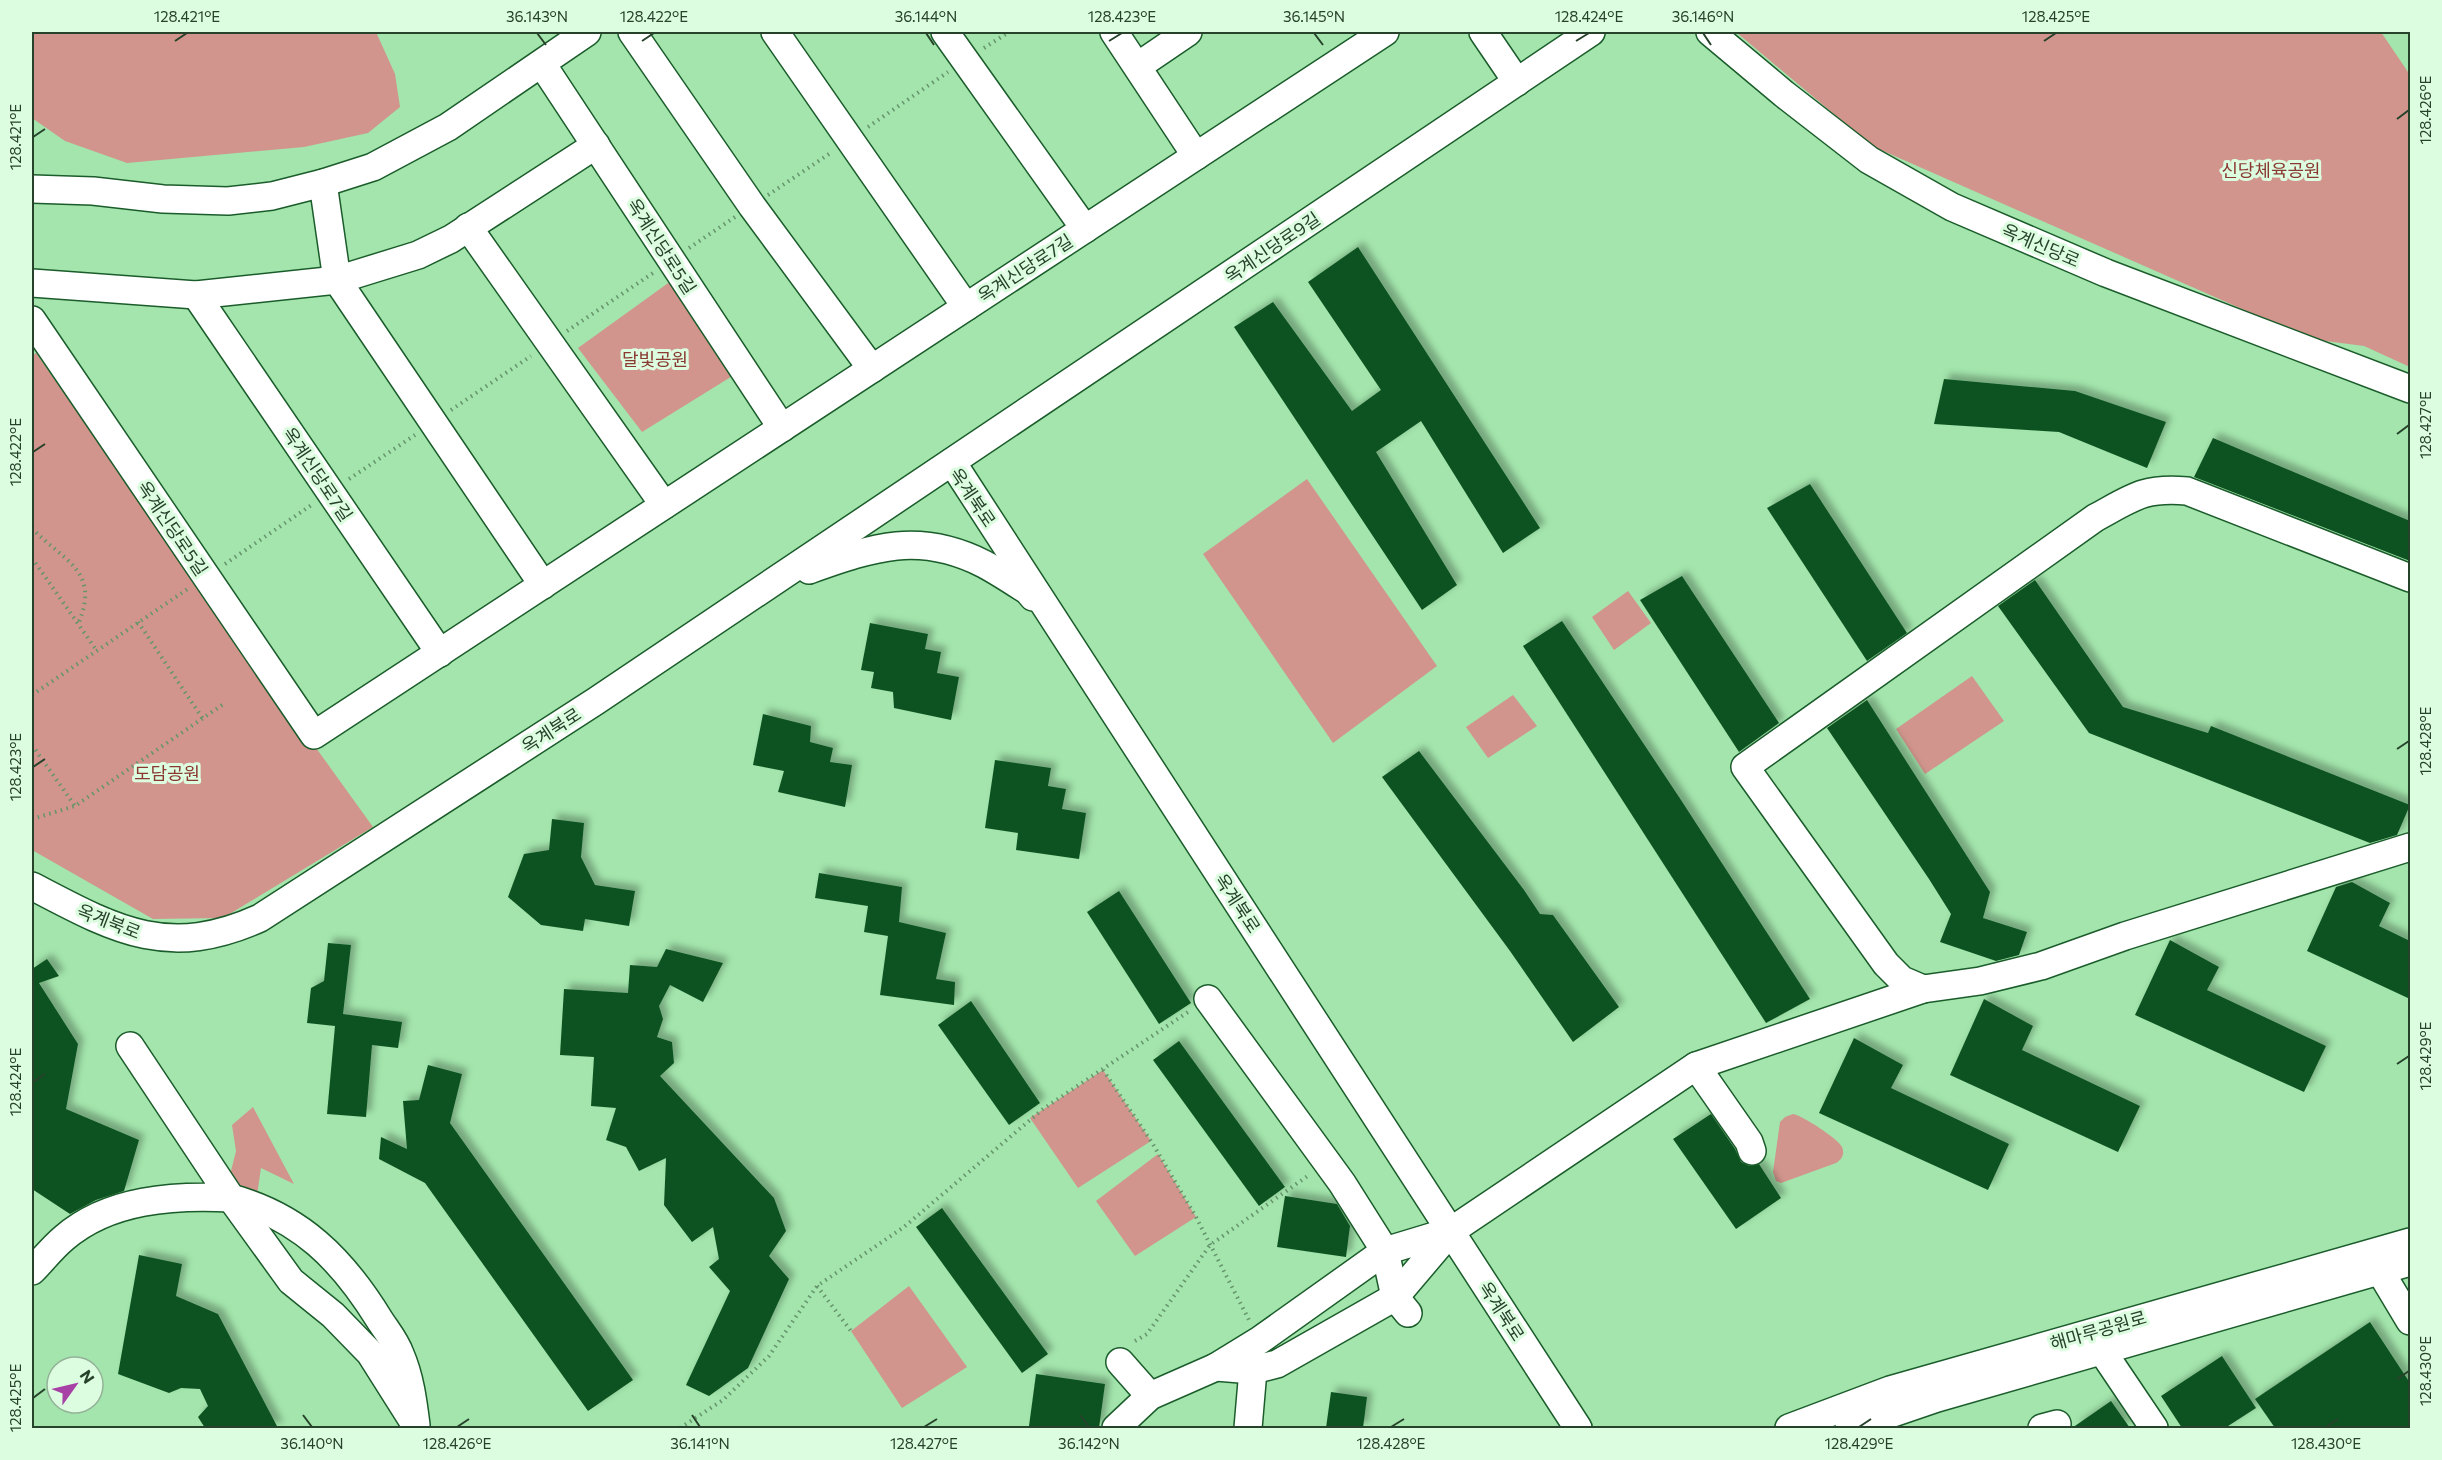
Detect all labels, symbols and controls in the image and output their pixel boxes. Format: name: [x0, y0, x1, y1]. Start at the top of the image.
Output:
text: 128.421°E: [154, 7, 220, 25]
text: 36.143°N: [506, 7, 568, 25]
text: 128.422°E: [620, 7, 688, 25]
text: 36.144°N: [895, 7, 957, 25]
text: 128.423°E: [1088, 7, 1156, 25]
text: 36.145°N: [1283, 7, 1345, 25]
text: 128.424°E: [1555, 7, 1623, 25]
text: 36.146°N: [1672, 7, 1734, 25]
text: 128.425°E: [2022, 7, 2090, 25]
text: 128.426°E: [2416, 75, 2434, 144]
text: 128.421°E: [6, 104, 24, 170]
park label: 신당체육공원: [2221, 159, 2321, 181]
street label: 옥계신당로5길: [623, 194, 701, 298]
street label: 옥계신당로9길: [1220, 207, 1324, 287]
street label: 옥계신당로: [1999, 219, 2083, 271]
street label: 옥계신당로7길: [973, 229, 1077, 307]
park label: 달빛공원: [622, 348, 688, 370]
text: 128.427°E: [2416, 391, 2434, 459]
text: 128.422°E: [6, 418, 24, 486]
street label: 옥계신당로7길: [278, 423, 358, 525]
street label: 옥계북로: [945, 463, 1001, 531]
street label: 옥계신당로5길: [133, 476, 213, 580]
street label: 옥계북로: [517, 703, 585, 757]
text: 128.428°E: [2416, 706, 2434, 775]
text: 128.423°E: [6, 733, 24, 801]
park label: 도담공원: [134, 762, 200, 784]
street label: 옥계북로: [1211, 869, 1265, 937]
street label: 옥계북로: [74, 899, 144, 943]
text: 128.429°E: [2416, 1021, 2434, 1090]
text: 128.424°E: [6, 1048, 24, 1116]
street label: 옥계북로: [1475, 1277, 1529, 1345]
street label: 해마루공원로: [2047, 1306, 2149, 1354]
text: 128.430°E: [2416, 1336, 2434, 1406]
north arrow: [45, 1355, 105, 1415]
text: 128.425°E: [6, 1364, 24, 1432]
text: N: [77, 1366, 99, 1387]
text: 36.140°N: [280, 1434, 344, 1452]
text: 128.426°E: [423, 1434, 492, 1452]
text: 36.141°N: [670, 1434, 730, 1452]
text: 128.427°E: [890, 1434, 958, 1452]
text: 36.142°N: [1058, 1434, 1120, 1452]
text: 128.428°E: [1357, 1434, 1426, 1452]
text: 128.429°E: [1825, 1434, 1894, 1452]
text: 128.430°E: [2291, 1434, 2361, 1452]

